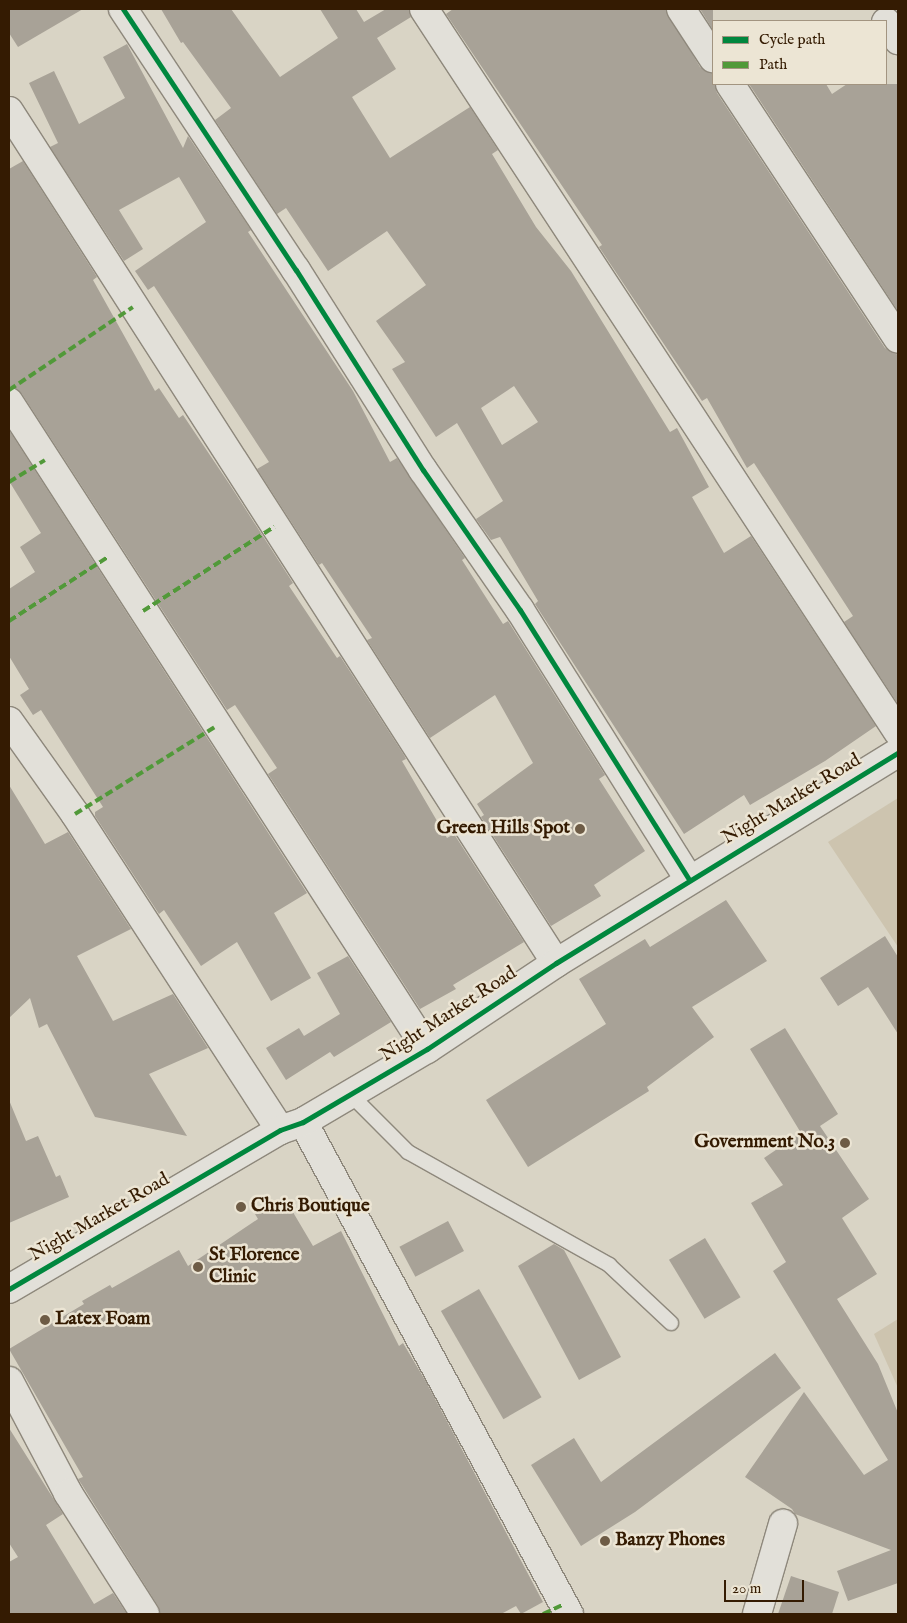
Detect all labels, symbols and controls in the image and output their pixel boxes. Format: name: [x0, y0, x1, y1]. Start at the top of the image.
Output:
legend: [712, 20, 887, 85]
text: Cycle path: [759, 30, 825, 49]
text: Path: [759, 55, 787, 74]
street label: Night Market Road: [719, 750, 865, 850]
place label: Green Hills Spot: [437, 818, 570, 840]
marker: Green Hills Spot: [574, 823, 586, 835]
street label: Night Market Road: [377, 962, 521, 1068]
place label: Government No.3: [694, 1132, 835, 1154]
marker: Government No.3: [839, 1137, 851, 1149]
street label: Night Market Road: [26, 1169, 174, 1267]
place label: Chris Boutique: [251, 1196, 370, 1218]
marker: Chris Boutique: [235, 1201, 247, 1213]
place label: St Florence Clinic: [209, 1245, 299, 1289]
marker: St Florence Clinic: [191, 1260, 205, 1274]
place label: Latex Foam: [55, 1309, 150, 1331]
marker: Latex Foam: [39, 1314, 51, 1326]
place label: Banzy Phones: [615, 1530, 725, 1552]
marker: Banzy Phones: [599, 1535, 611, 1547]
scale bar: [727, 1570, 807, 1602]
text: 20 m: [732, 1579, 761, 1598]

